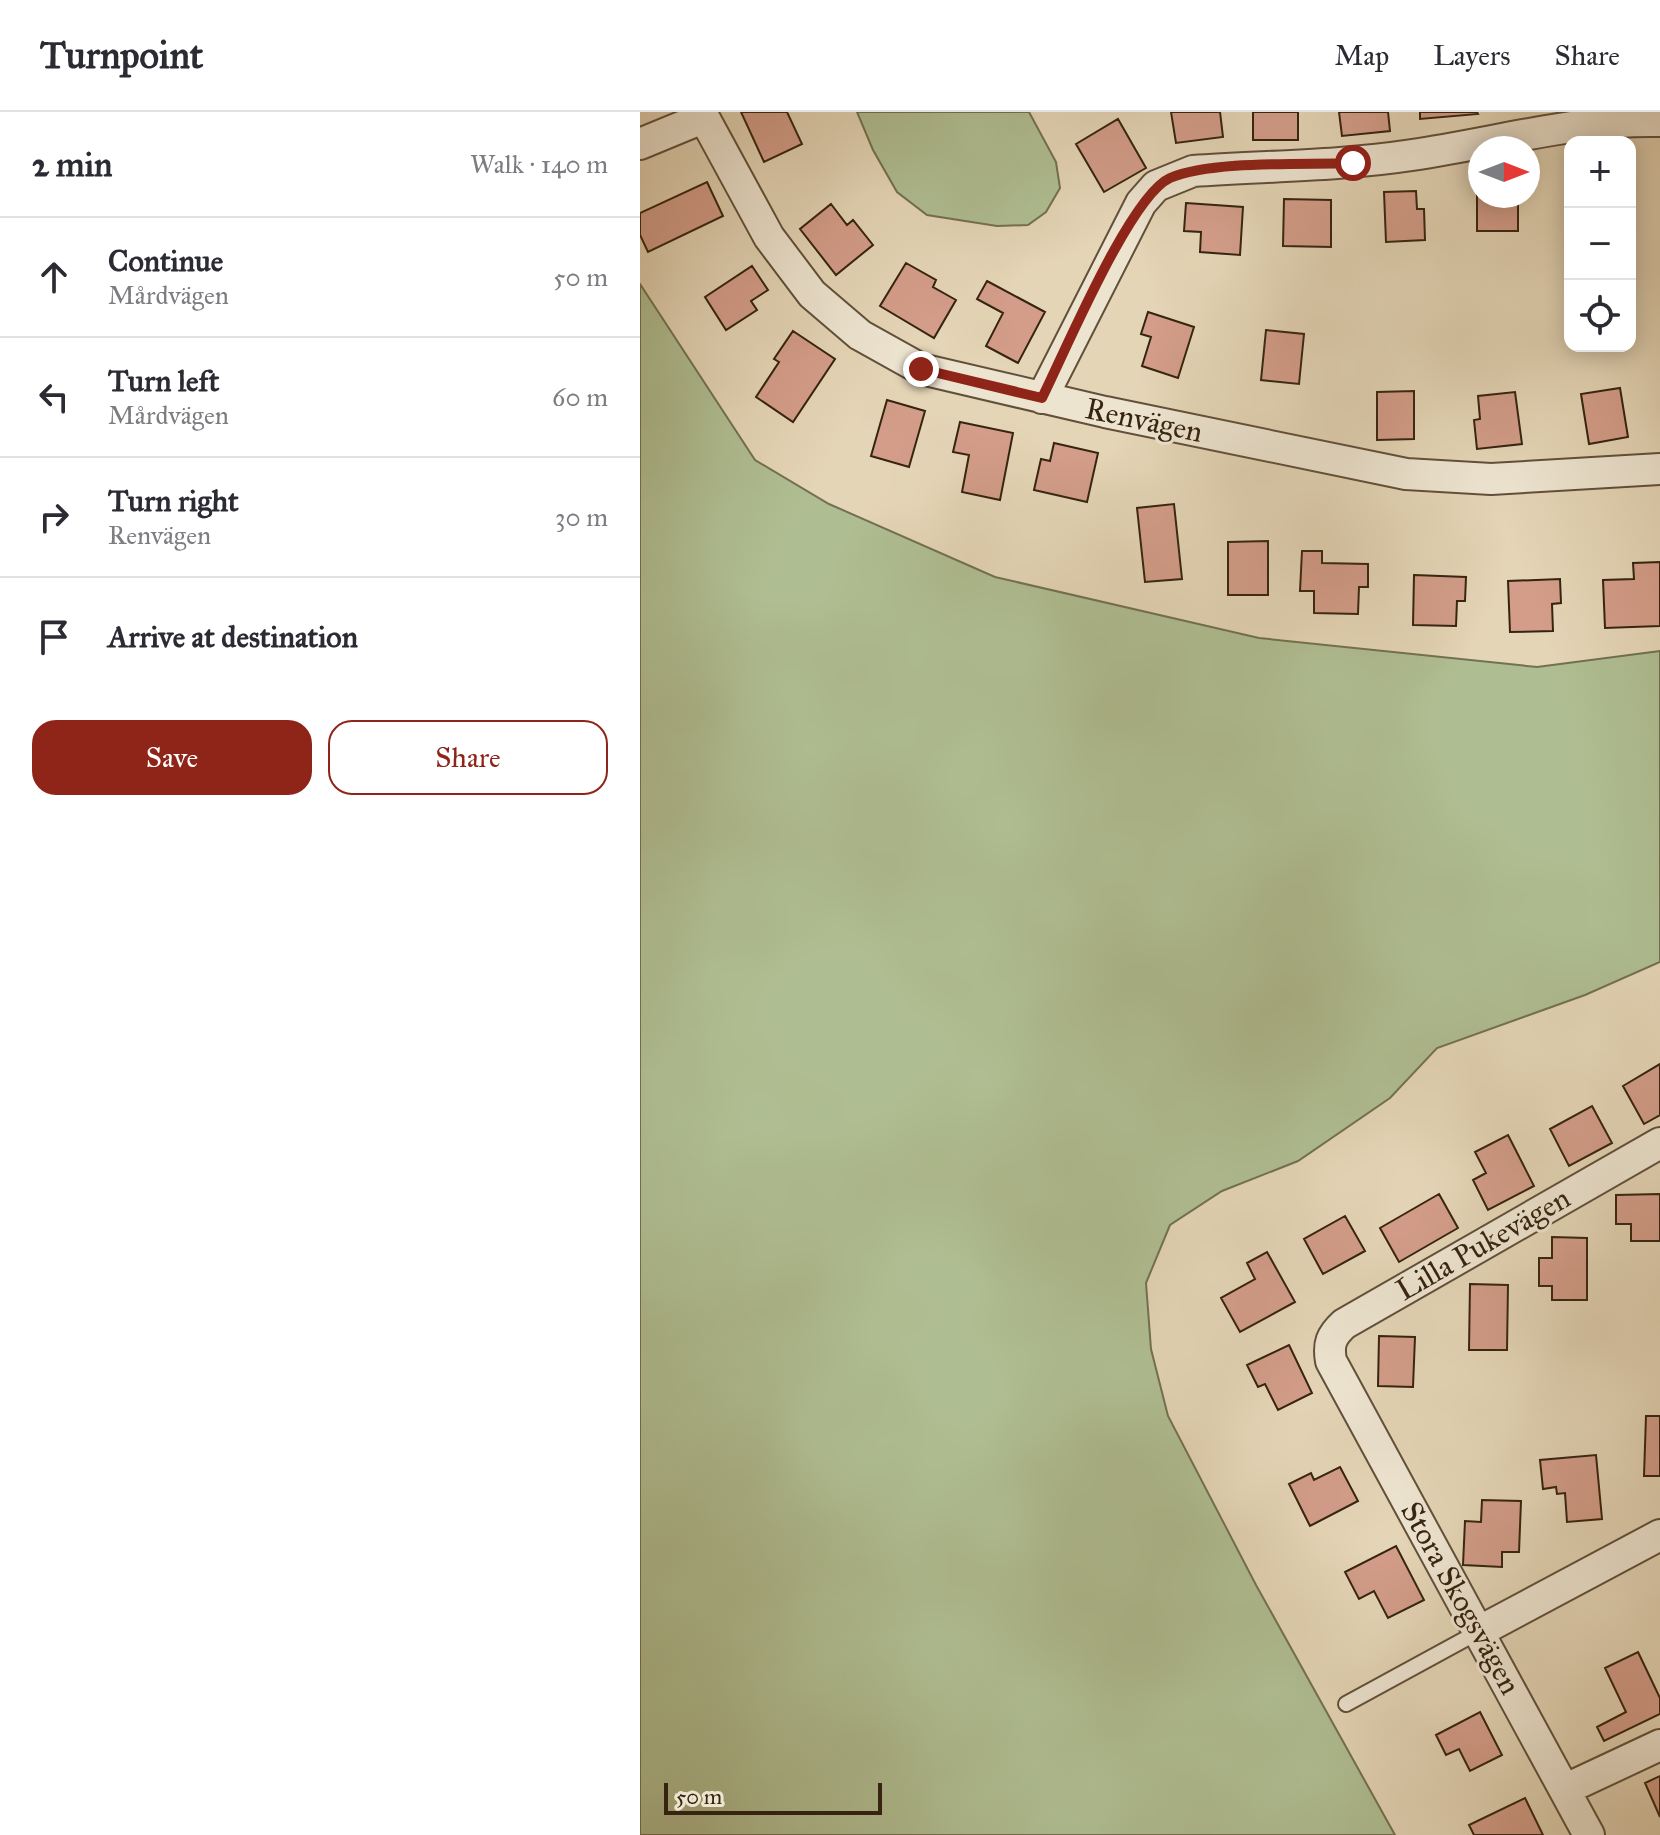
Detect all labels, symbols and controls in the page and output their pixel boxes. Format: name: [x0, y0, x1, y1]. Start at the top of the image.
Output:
text: Turnpoint: [40, 32, 203, 78]
text: Map: [1334, 38, 1389, 73]
text: Layers: [1433, 38, 1511, 73]
text: Share: [1555, 38, 1620, 73]
north arrow: [1468, 136, 1540, 208]
map controls: [1564, 136, 1636, 352]
button: +: [1564, 136, 1636, 208]
text: 2 min: [32, 144, 112, 185]
route start: [1335, 145, 1371, 181]
text: Walk · 140 m: [470, 148, 608, 180]
button: −: [1564, 208, 1636, 280]
text: Continue: [108, 243, 223, 279]
icon: ahead: [32, 255, 76, 299]
text: 50 m: [553, 261, 608, 293]
text: Mårdvägen: [108, 279, 229, 311]
button: locate: [1564, 280, 1636, 352]
route end: [903, 351, 939, 387]
text: Turn left: [108, 363, 219, 399]
icon: left: [32, 375, 76, 419]
text: 60 m: [552, 381, 608, 413]
street label: Renvägen: [1082, 390, 1206, 450]
text: Mårdvägen: [108, 399, 229, 431]
text: Turn right: [108, 483, 239, 519]
icon: right: [32, 495, 76, 539]
text: 30 m: [555, 501, 608, 533]
text: Renvägen: [108, 519, 211, 551]
icon: arrive: [32, 615, 76, 659]
text: Arrive at destination: [108, 619, 358, 655]
button: Save: [32, 720, 312, 795]
button: Share: [328, 720, 608, 795]
street label: Lilla Pukevägen: [1390, 1180, 1576, 1308]
street label: Stora Skogsvägen: [1393, 1496, 1529, 1700]
scale bar: [664, 1779, 882, 1815]
text: 50 m: [676, 1783, 722, 1810]

